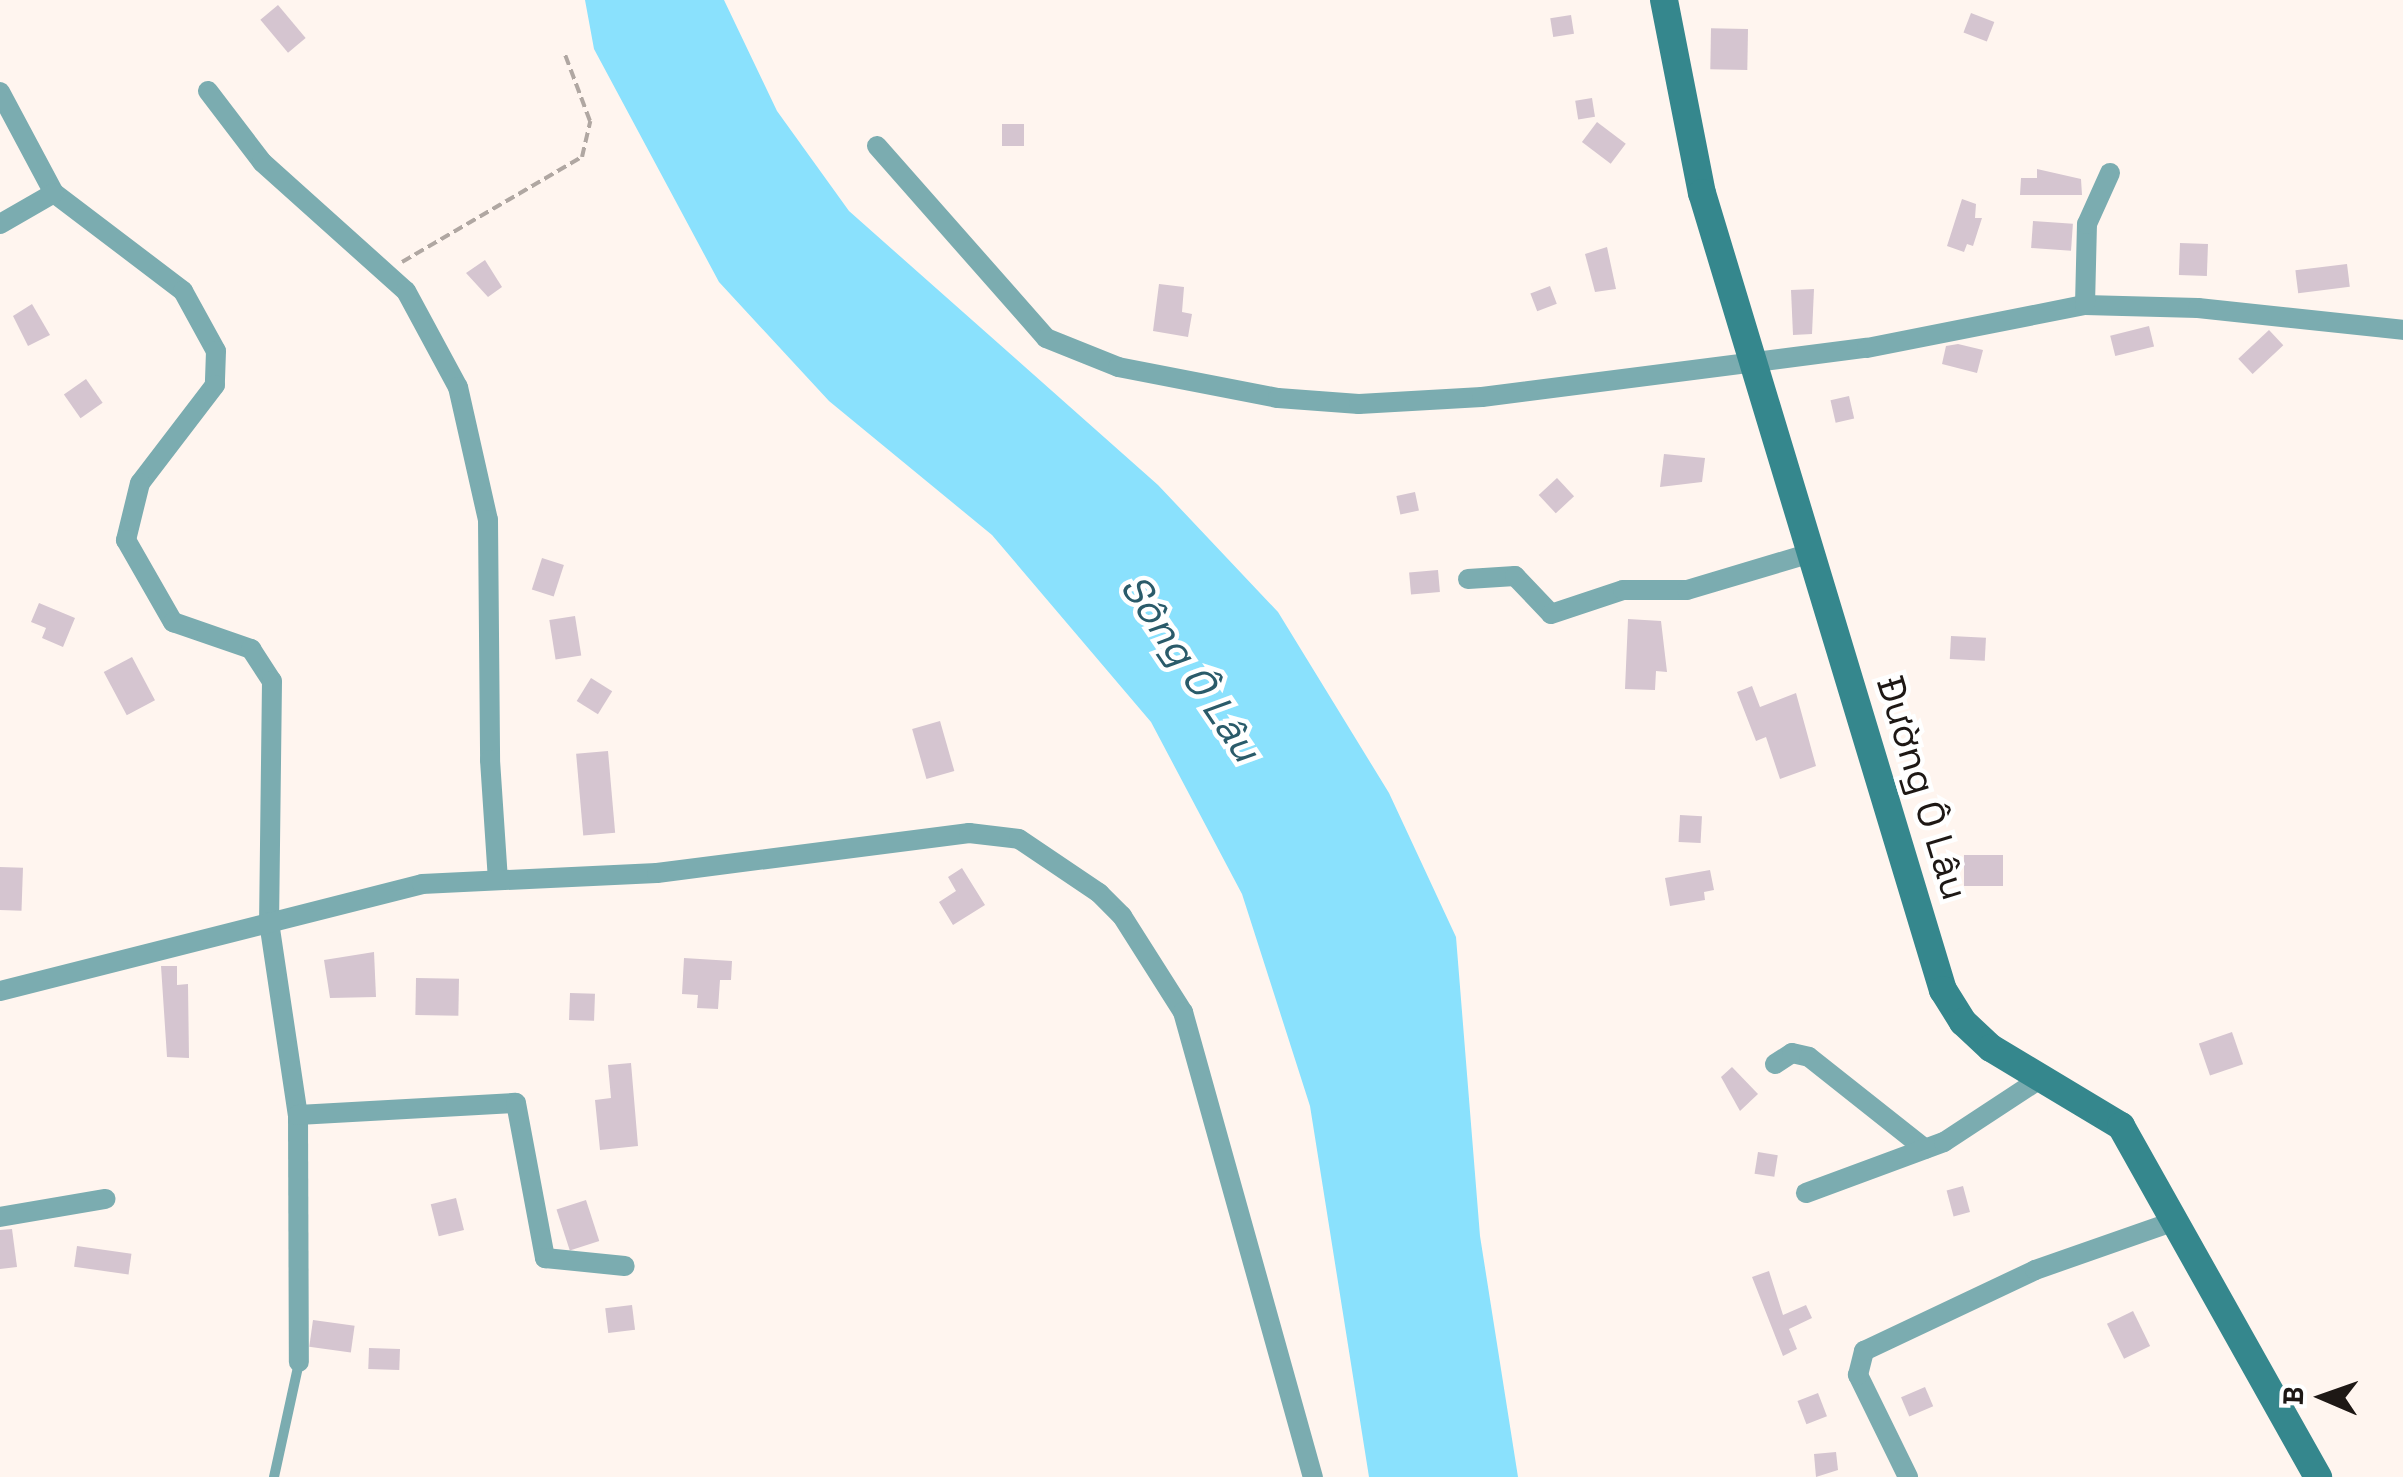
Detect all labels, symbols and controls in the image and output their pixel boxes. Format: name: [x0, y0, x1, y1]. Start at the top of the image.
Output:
water label: Sông Ô Lâu: [1110, 565, 1270, 771]
street label: Đường Ô Lâu: [1866, 671, 1978, 905]
north arrow: [2273, 1347, 2373, 1447]
text: B: [2275, 1386, 2311, 1406]

